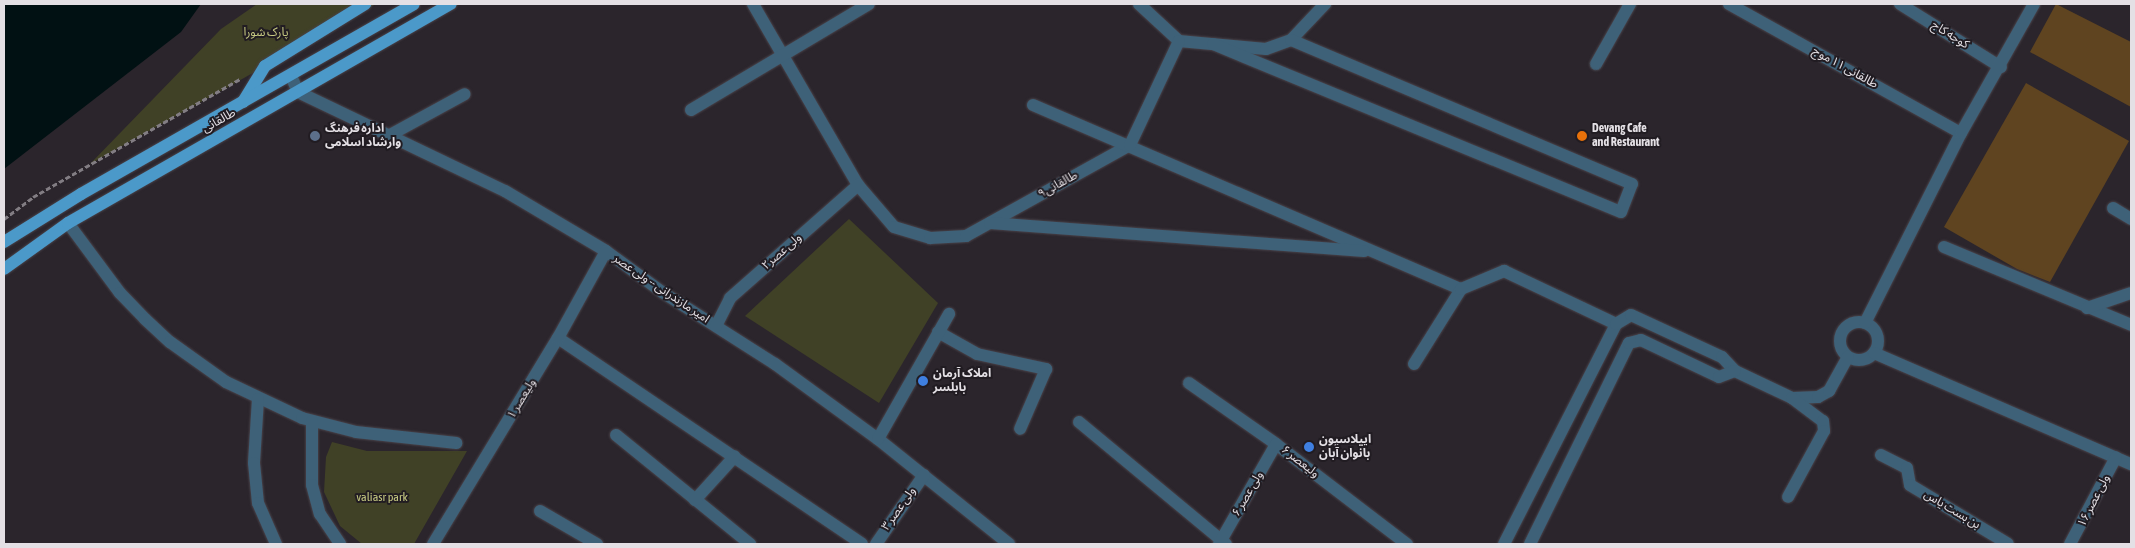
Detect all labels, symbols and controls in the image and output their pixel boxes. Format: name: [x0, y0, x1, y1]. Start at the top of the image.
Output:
street label: کوجه کاج: [1929, 18, 1971, 52]
park label: پارک شورا: [243, 26, 289, 40]
street label: طالقانی ۱۱ موج: [1810, 44, 1880, 92]
street label: طالقانی: [200, 106, 238, 136]
place label: اداره فرهنگ وارشاد اسلامی: [325, 122, 401, 150]
place label: Devang Cafe and Restaurant: [1592, 122, 1659, 150]
marker: اداره فرهنگ وارشاد اسلامی: [309, 130, 321, 142]
marker: Devang Cafe and Restaurant: [1576, 130, 1588, 142]
street label: طالقانی۹: [1036, 168, 1080, 202]
street label: ولی عصر۲: [759, 231, 805, 273]
street label: امیر مازندرانی -- ولی عصر: [610, 251, 712, 327]
place label: املاک آرمان بابلسر: [933, 367, 991, 395]
marker: املاک آرمان بابلسر: [917, 375, 929, 387]
street label: ولیعصر ۱: [505, 376, 539, 422]
place label: اپیلاسیون بانوان آبان: [1319, 433, 1371, 461]
marker: اپیلاسیون بانوان آبان: [1303, 441, 1315, 453]
street label: ولیعصر ۶: [1278, 443, 1322, 481]
street label: ولی عصر ۶: [1229, 469, 1267, 519]
street label: ولی عصر ۱۶: [2075, 473, 2113, 529]
street label: ولی عصر ۳: [879, 485, 919, 533]
street label: بن بست یاس: [1921, 487, 1983, 533]
park label: valiasr park: [356, 491, 408, 505]

